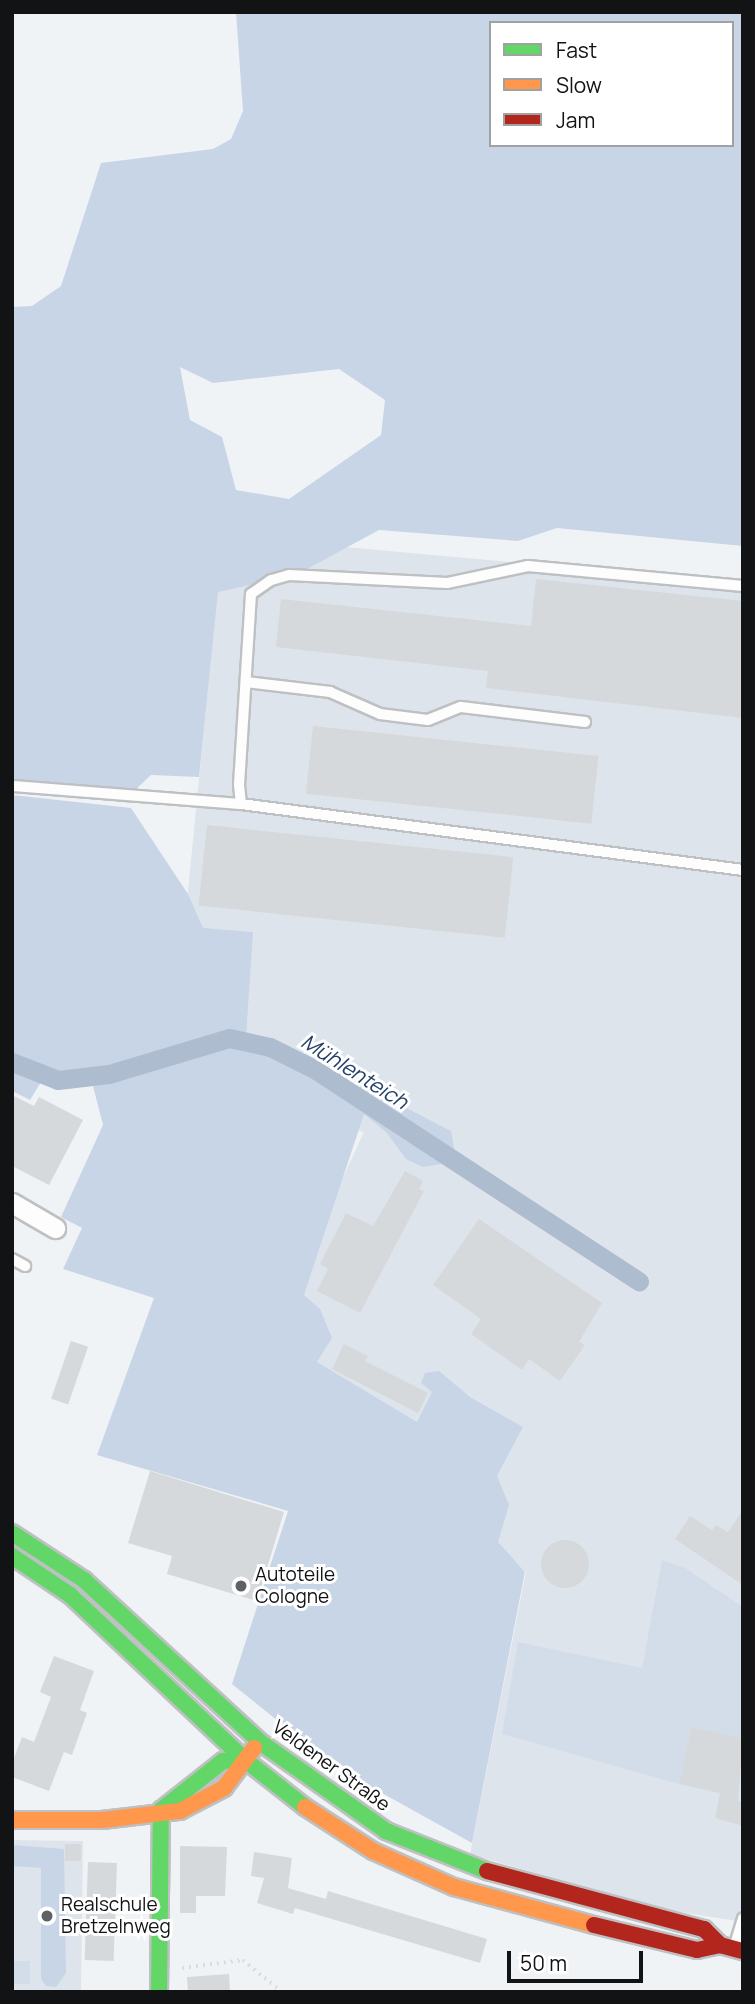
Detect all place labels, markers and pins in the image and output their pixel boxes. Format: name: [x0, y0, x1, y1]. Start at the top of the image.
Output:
place label: Autoteile Cologne: [255, 1564, 335, 1608]
marker: Autoteile Cologne: [233, 1578, 249, 1594]
place label: Realschule Bretzelnweg: [61, 1894, 171, 1938]
marker: Realschule Bretzelnweg: [39, 1908, 55, 1924]

